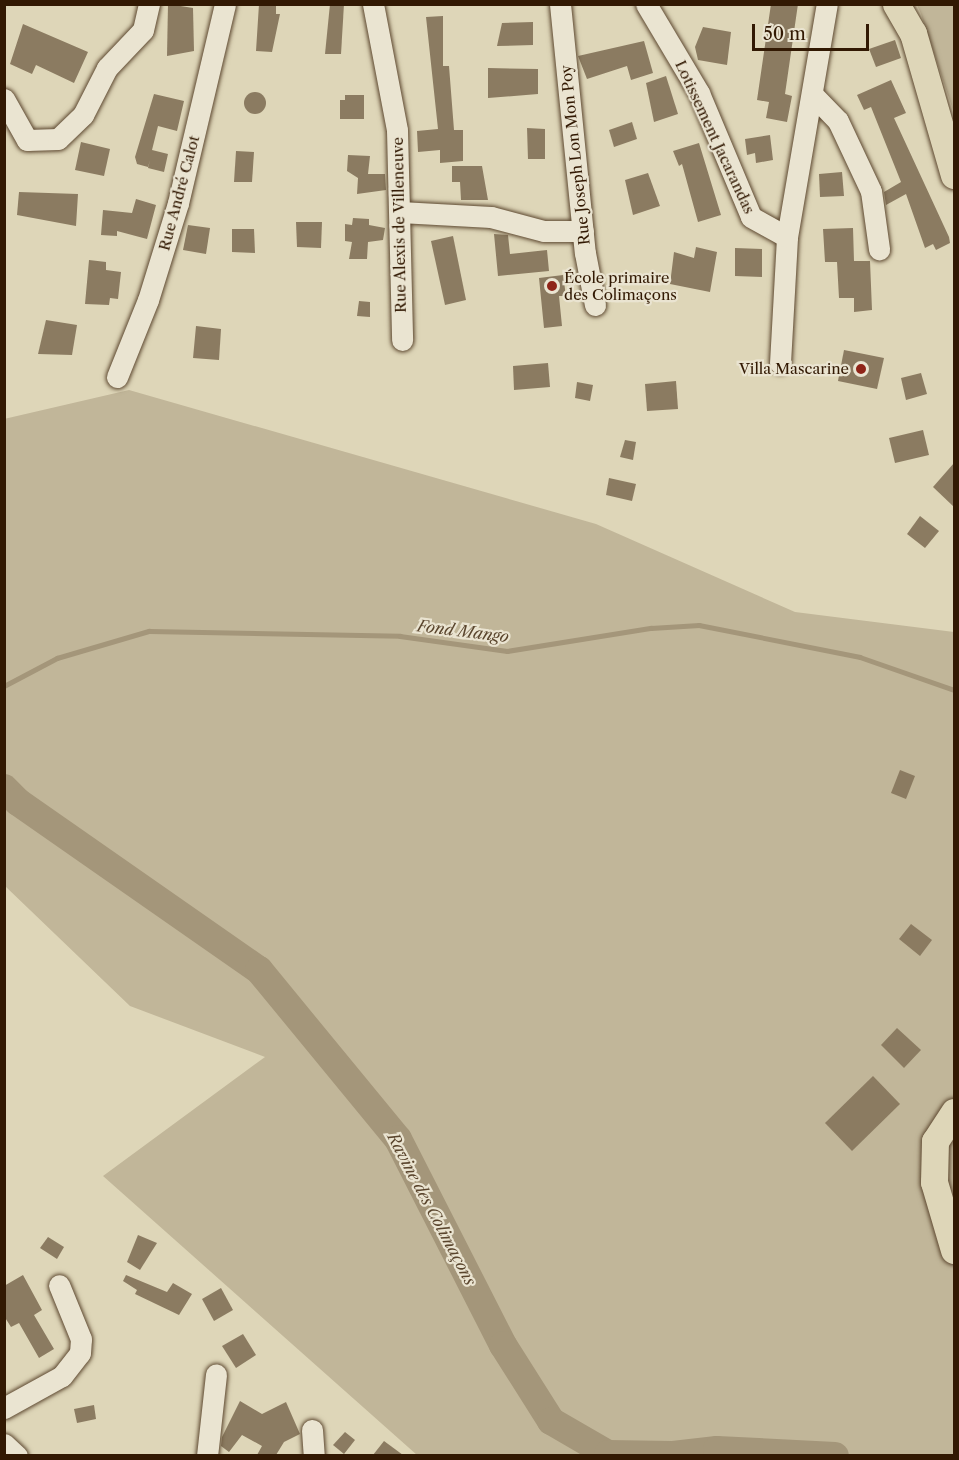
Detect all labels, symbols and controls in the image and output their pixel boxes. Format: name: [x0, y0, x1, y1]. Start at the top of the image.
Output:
scale bar: [755, 12, 872, 50]
text: 50 m: [763, 23, 806, 45]
street label: Lotissement Jacarandas: [671, 57, 759, 217]
street label: Rue Joseph Lon Mon Poy: [557, 64, 593, 246]
street label: Rue André Calot: [155, 133, 203, 253]
street label: Rue Alexis de Villeneuve: [388, 136, 410, 314]
place label: École primaire des Colimaçons: [564, 268, 677, 303]
marker: École primaire des Colimaçons: [545, 279, 559, 293]
place label: Villa Mascarine: [739, 360, 849, 378]
marker: Villa Mascarine: [854, 362, 868, 376]
water label: Fond Mango: [416, 616, 510, 646]
water label: Ravine des Colimaçons: [384, 1129, 480, 1289]

